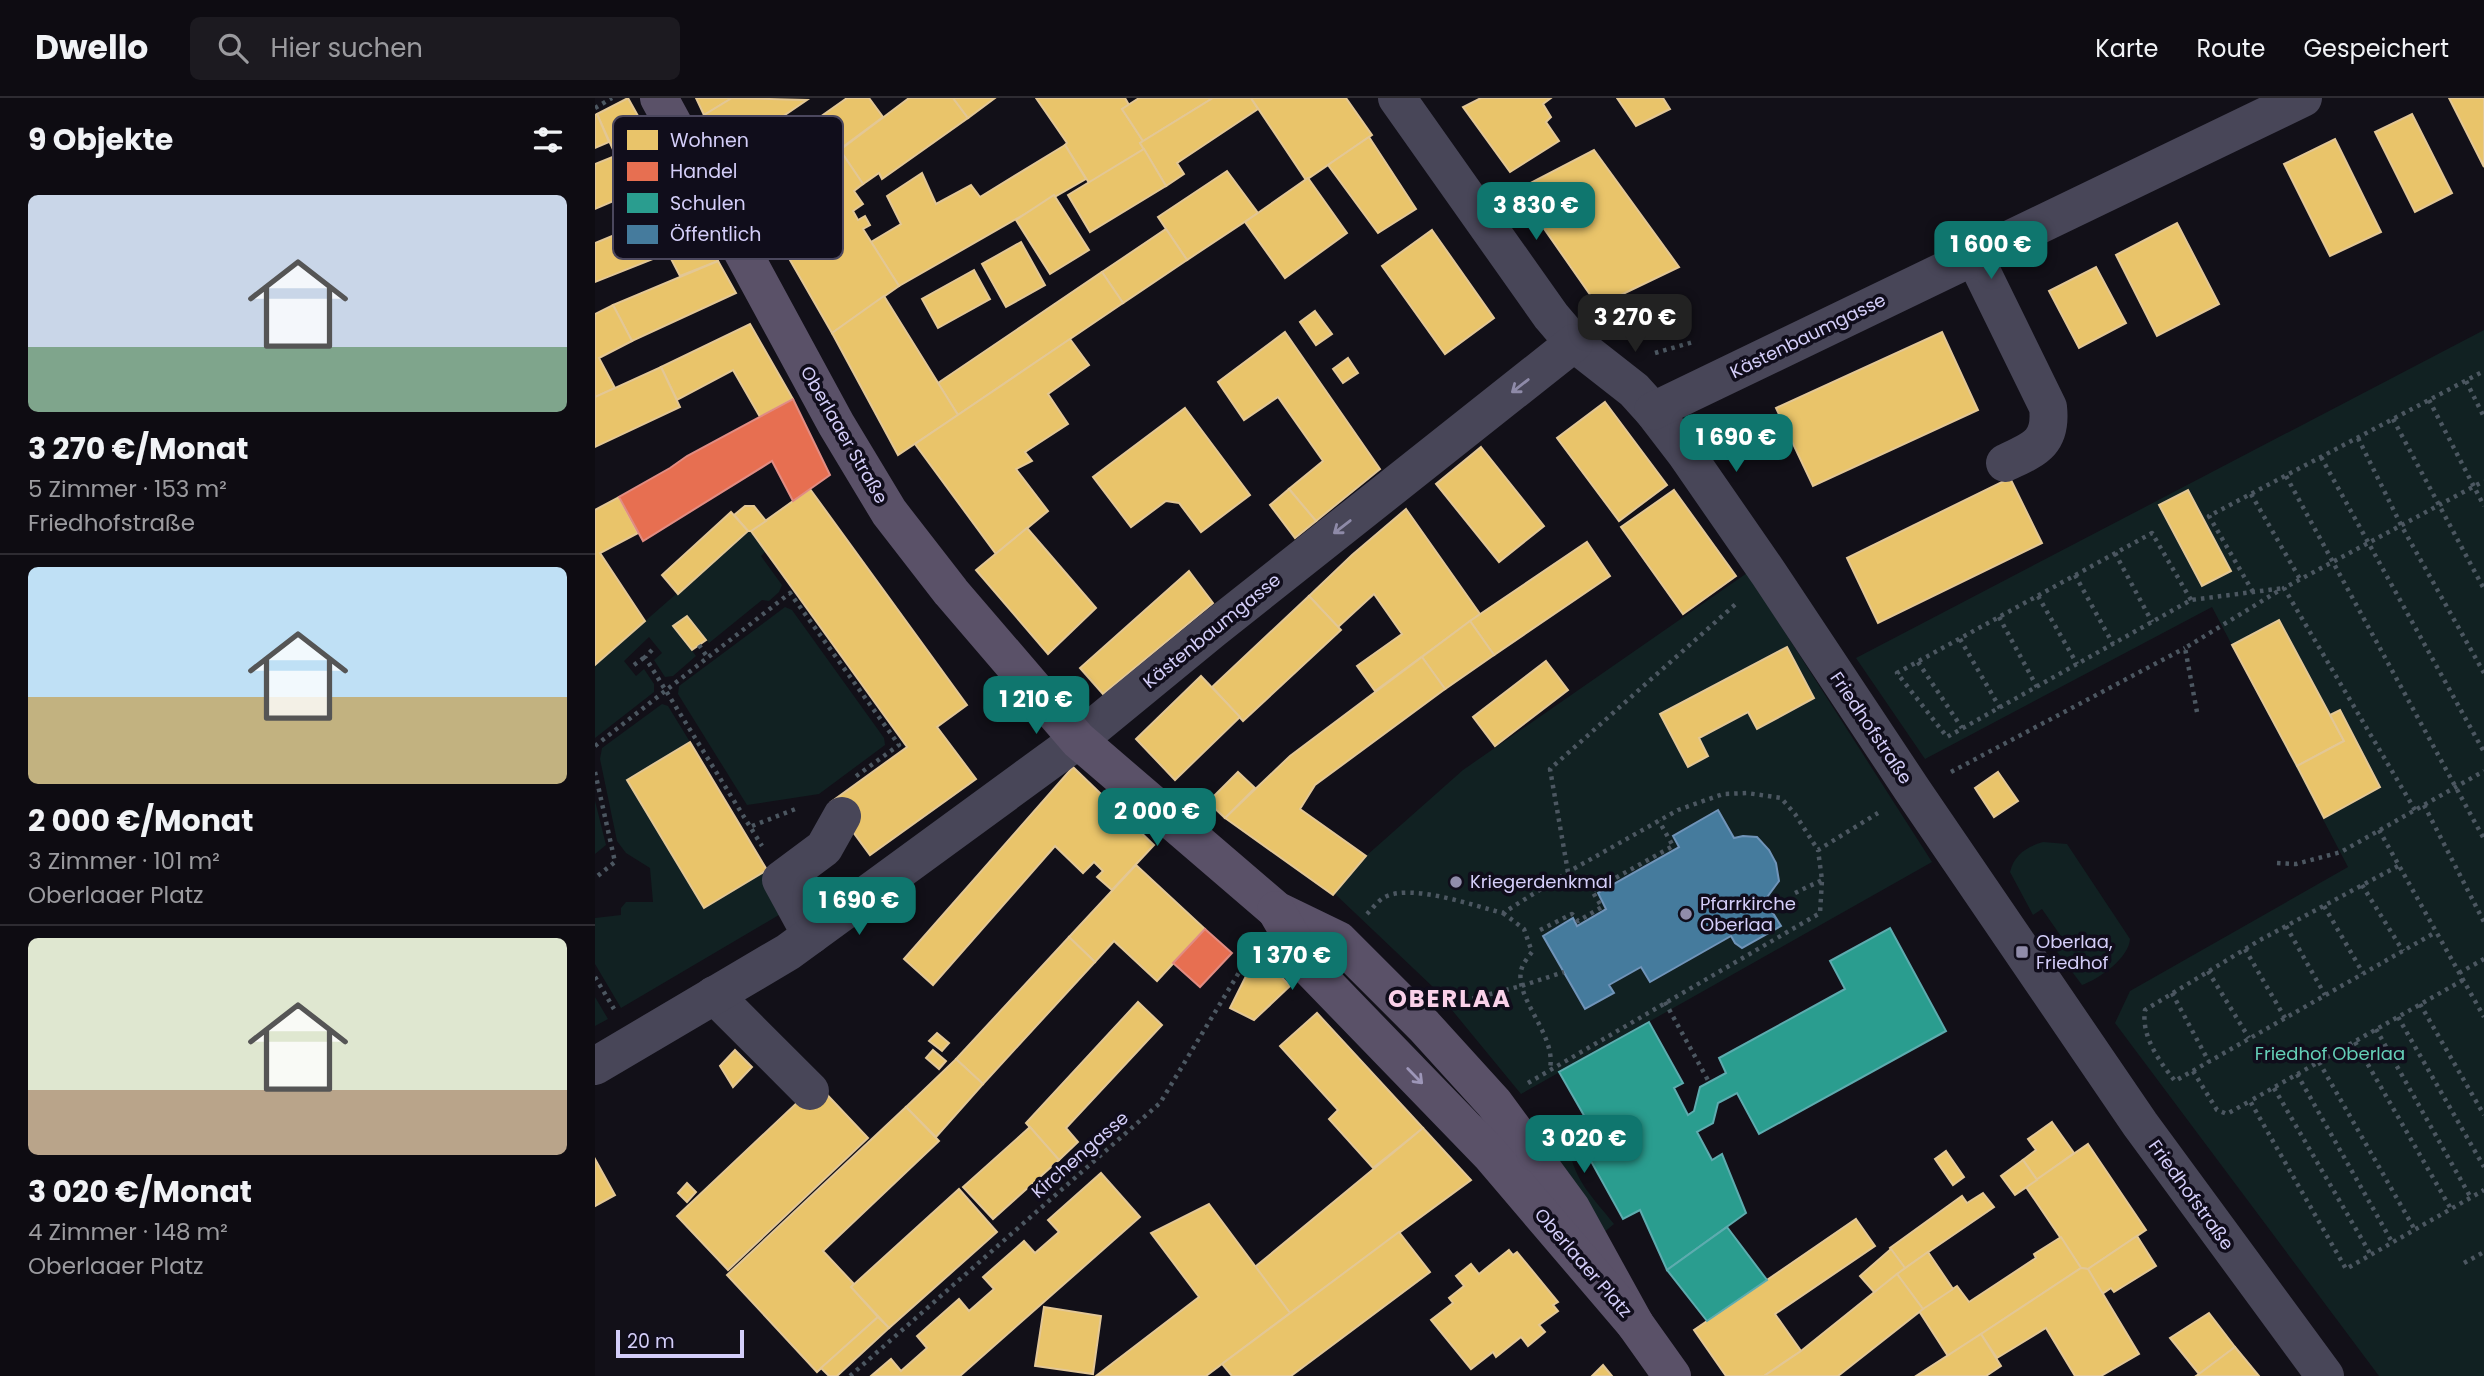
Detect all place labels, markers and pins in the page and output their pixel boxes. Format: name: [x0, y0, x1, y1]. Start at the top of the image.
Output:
pin: 3 830 €: [1471, 183, 1601, 242]
pin: 1 600 €: [1926, 222, 2056, 281]
pin: 3 270 €: [1570, 294, 1700, 354]
pin: 1 690 €: [1671, 414, 1801, 474]
pin: 1 210 €: [971, 676, 1101, 736]
pin: 2 000 €: [1092, 788, 1222, 848]
place label: Kriegerdenkmal: [1470, 869, 1612, 894]
marker: Kriegerdenkmal: [1448, 874, 1464, 890]
pin: 1 690 €: [794, 878, 924, 937]
place label: Pfarrkirche Oberlaa: [1700, 891, 1796, 937]
marker: Pfarrkirche Oberlaa: [1678, 906, 1694, 922]
place label: Oberlaa, Friedhof: [2036, 929, 2113, 975]
pin: 1 370 €: [1227, 932, 1357, 992]
marker: Oberlaa, Friedhof: [2014, 944, 2030, 960]
pin: 3 020 €: [1519, 1116, 1649, 1175]

